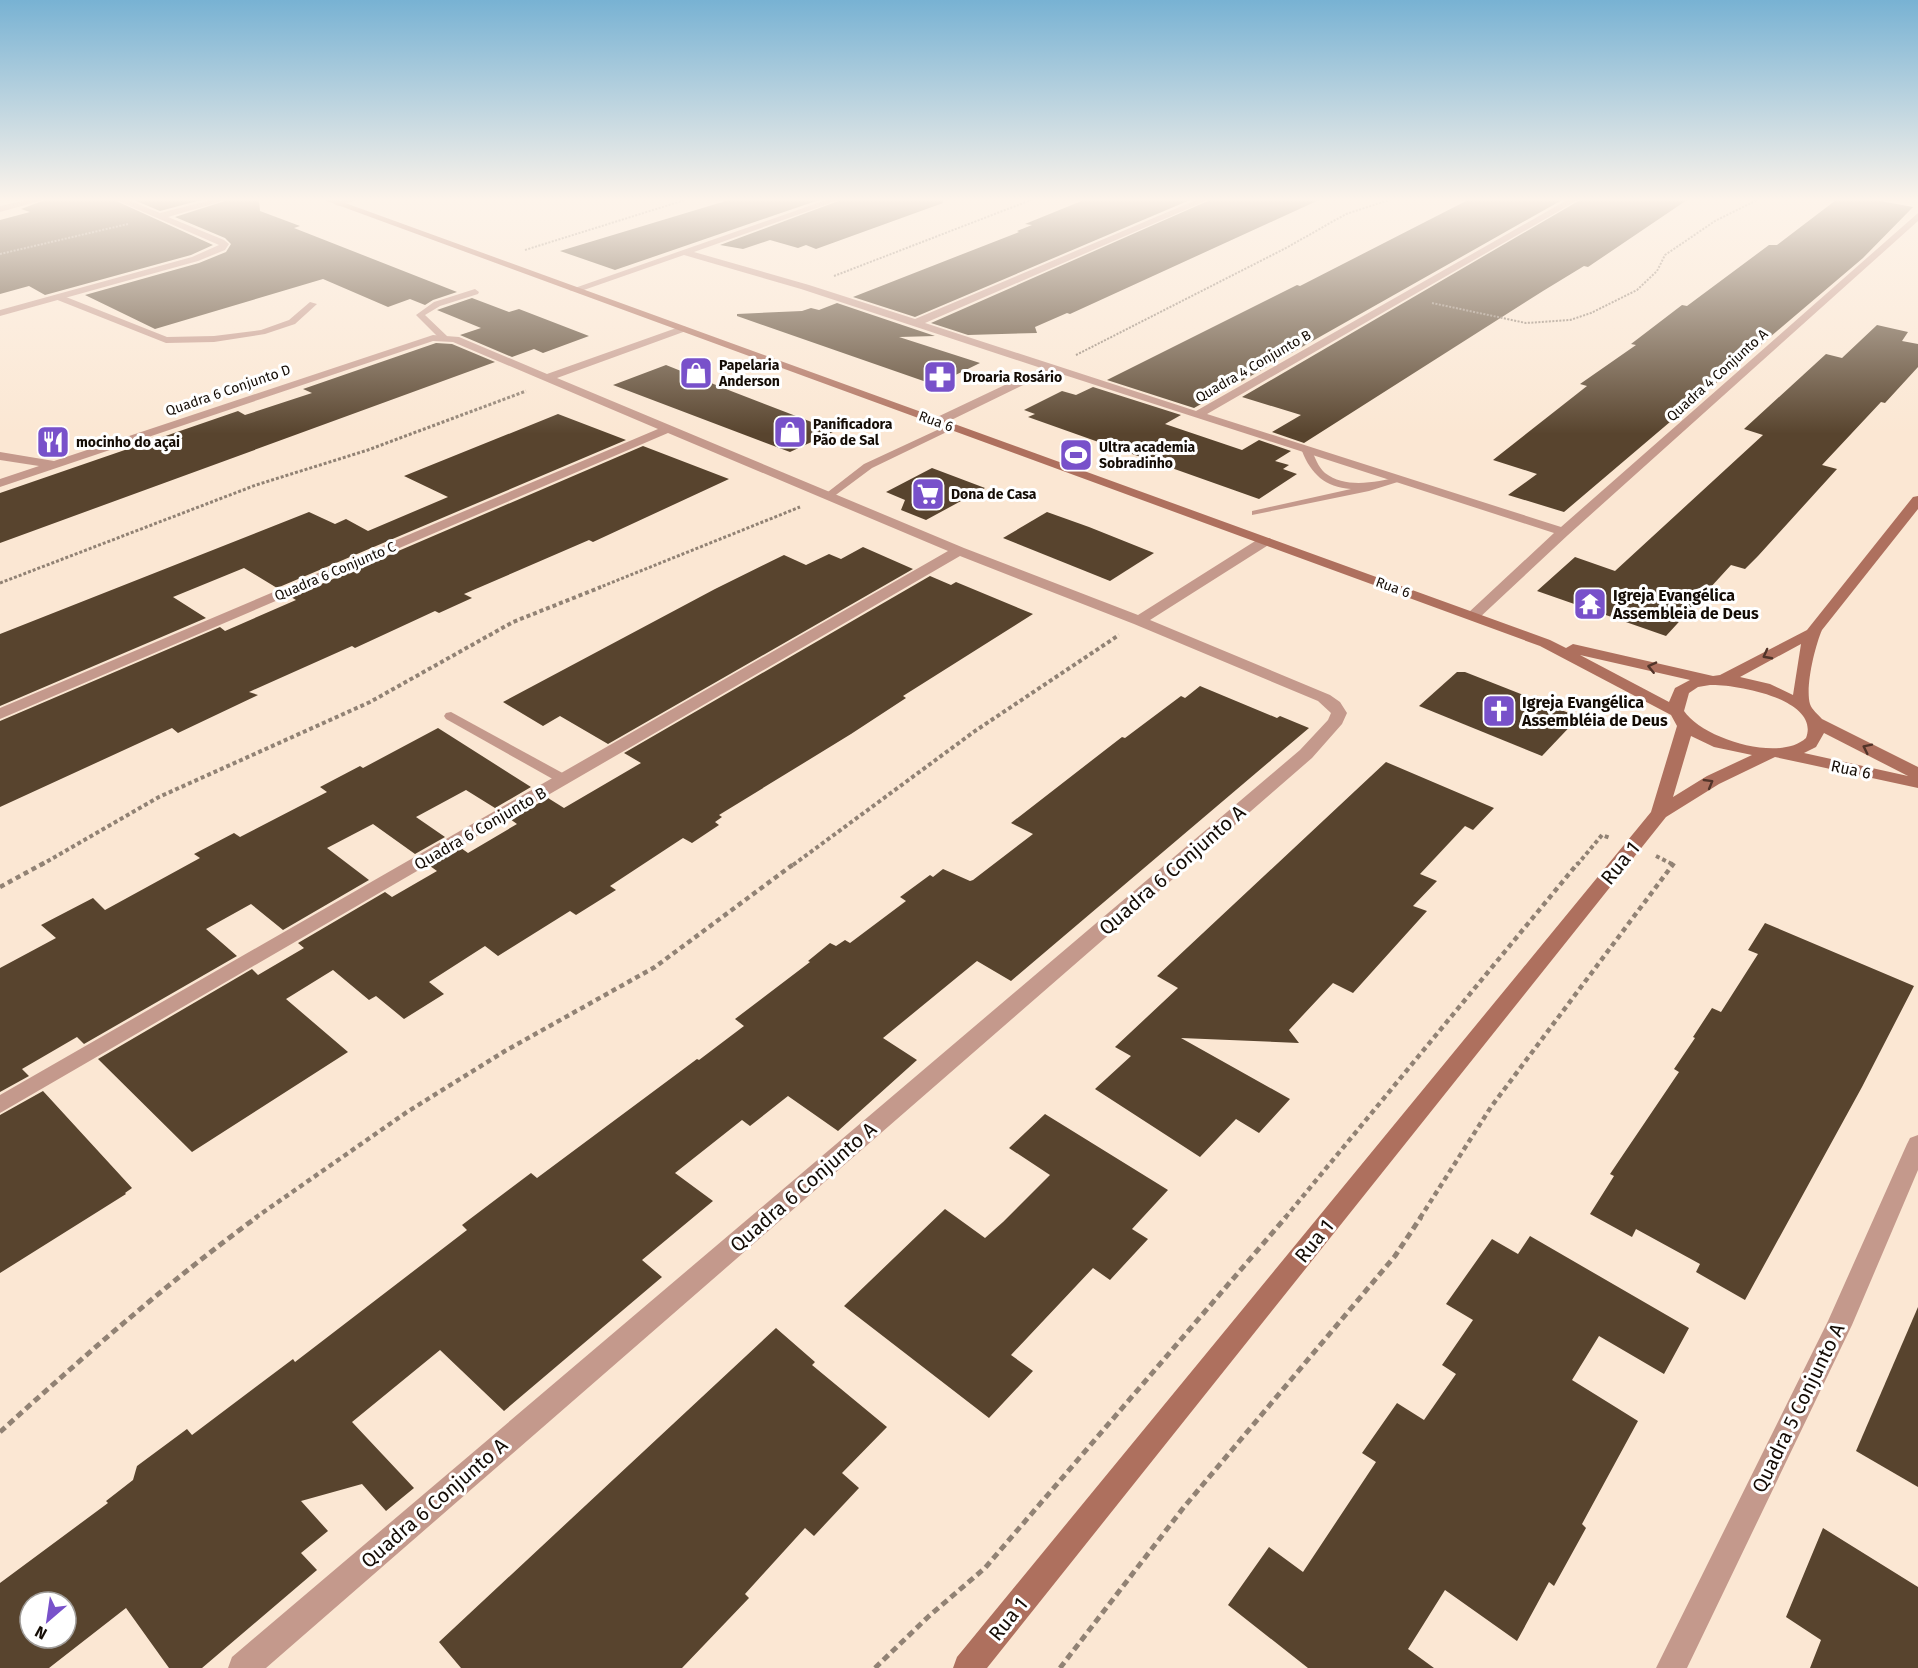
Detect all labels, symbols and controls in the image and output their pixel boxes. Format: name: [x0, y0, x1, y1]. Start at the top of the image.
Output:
street label: Quadra 4 Conjunto B: [1192, 326, 1314, 406]
street label: Quadra 4 Conjunto A: [1663, 326, 1771, 425]
shop icon: Papelaria Anderson: [678, 355, 714, 391]
place label: Papelaria Anderson: [718, 357, 780, 390]
pharmacy icon: Droaria Rosário: [922, 359, 958, 395]
street label: Quadra 6 Conjunto D: [163, 361, 293, 420]
place label: Droaria Rosário: [963, 369, 1062, 386]
street label: Rua 6: [916, 407, 955, 436]
shop icon: Panificadora Pão de Sal: [772, 414, 808, 450]
place label: Panificadora Pão de Sal: [813, 416, 893, 449]
restaurant icon: mocinho do açai: [35, 424, 71, 460]
place label: mocinho do açai: [76, 434, 180, 452]
sports icon: Ultra academia Sobradinho: [1058, 437, 1094, 473]
place label: Ultra academia Sobradinho: [1099, 439, 1196, 472]
supermarket icon: Dona de Casa: [910, 476, 946, 512]
place label: Dona de Casa: [951, 486, 1037, 503]
street label: Quadra 6 Conjunto C: [272, 538, 398, 605]
street label: Rua 6: [1373, 573, 1412, 602]
temple icon: Igreja Evangélica Assembleia de Deus: [1572, 586, 1608, 622]
place label: Igreja Evangélica Assembleia de Deus: [1612, 586, 1759, 623]
one-way arrow: [1763, 648, 1774, 659]
one-way arrow: [1647, 661, 1657, 674]
church icon: Igreja Evangélica Assembléia de Deus: [1481, 693, 1517, 729]
place label: Igreja Evangélica Assembléia de Deus: [1521, 693, 1668, 730]
one-way arrow: [1863, 744, 1873, 755]
street label: Rua 6: [1829, 756, 1873, 783]
one-way arrow: [1703, 779, 1713, 790]
street label: Quadra 6 Conjunto B: [411, 783, 550, 874]
street label: Quadra 6 Conjunto A: [1094, 800, 1250, 940]
street label: Rua 1: [1595, 837, 1645, 889]
street label: Quadra 6 Conjunto A: [725, 1117, 881, 1257]
street label: Rua 1: [1289, 1215, 1339, 1267]
street label: Quadra 5 Conjunto A: [1747, 1319, 1850, 1497]
street label: Quadra 6 Conjunto A: [356, 1433, 512, 1573]
north arrow: [18, 1590, 78, 1650]
street label: Rua 1: [983, 1593, 1033, 1645]
text: N: [32, 1622, 50, 1644]

